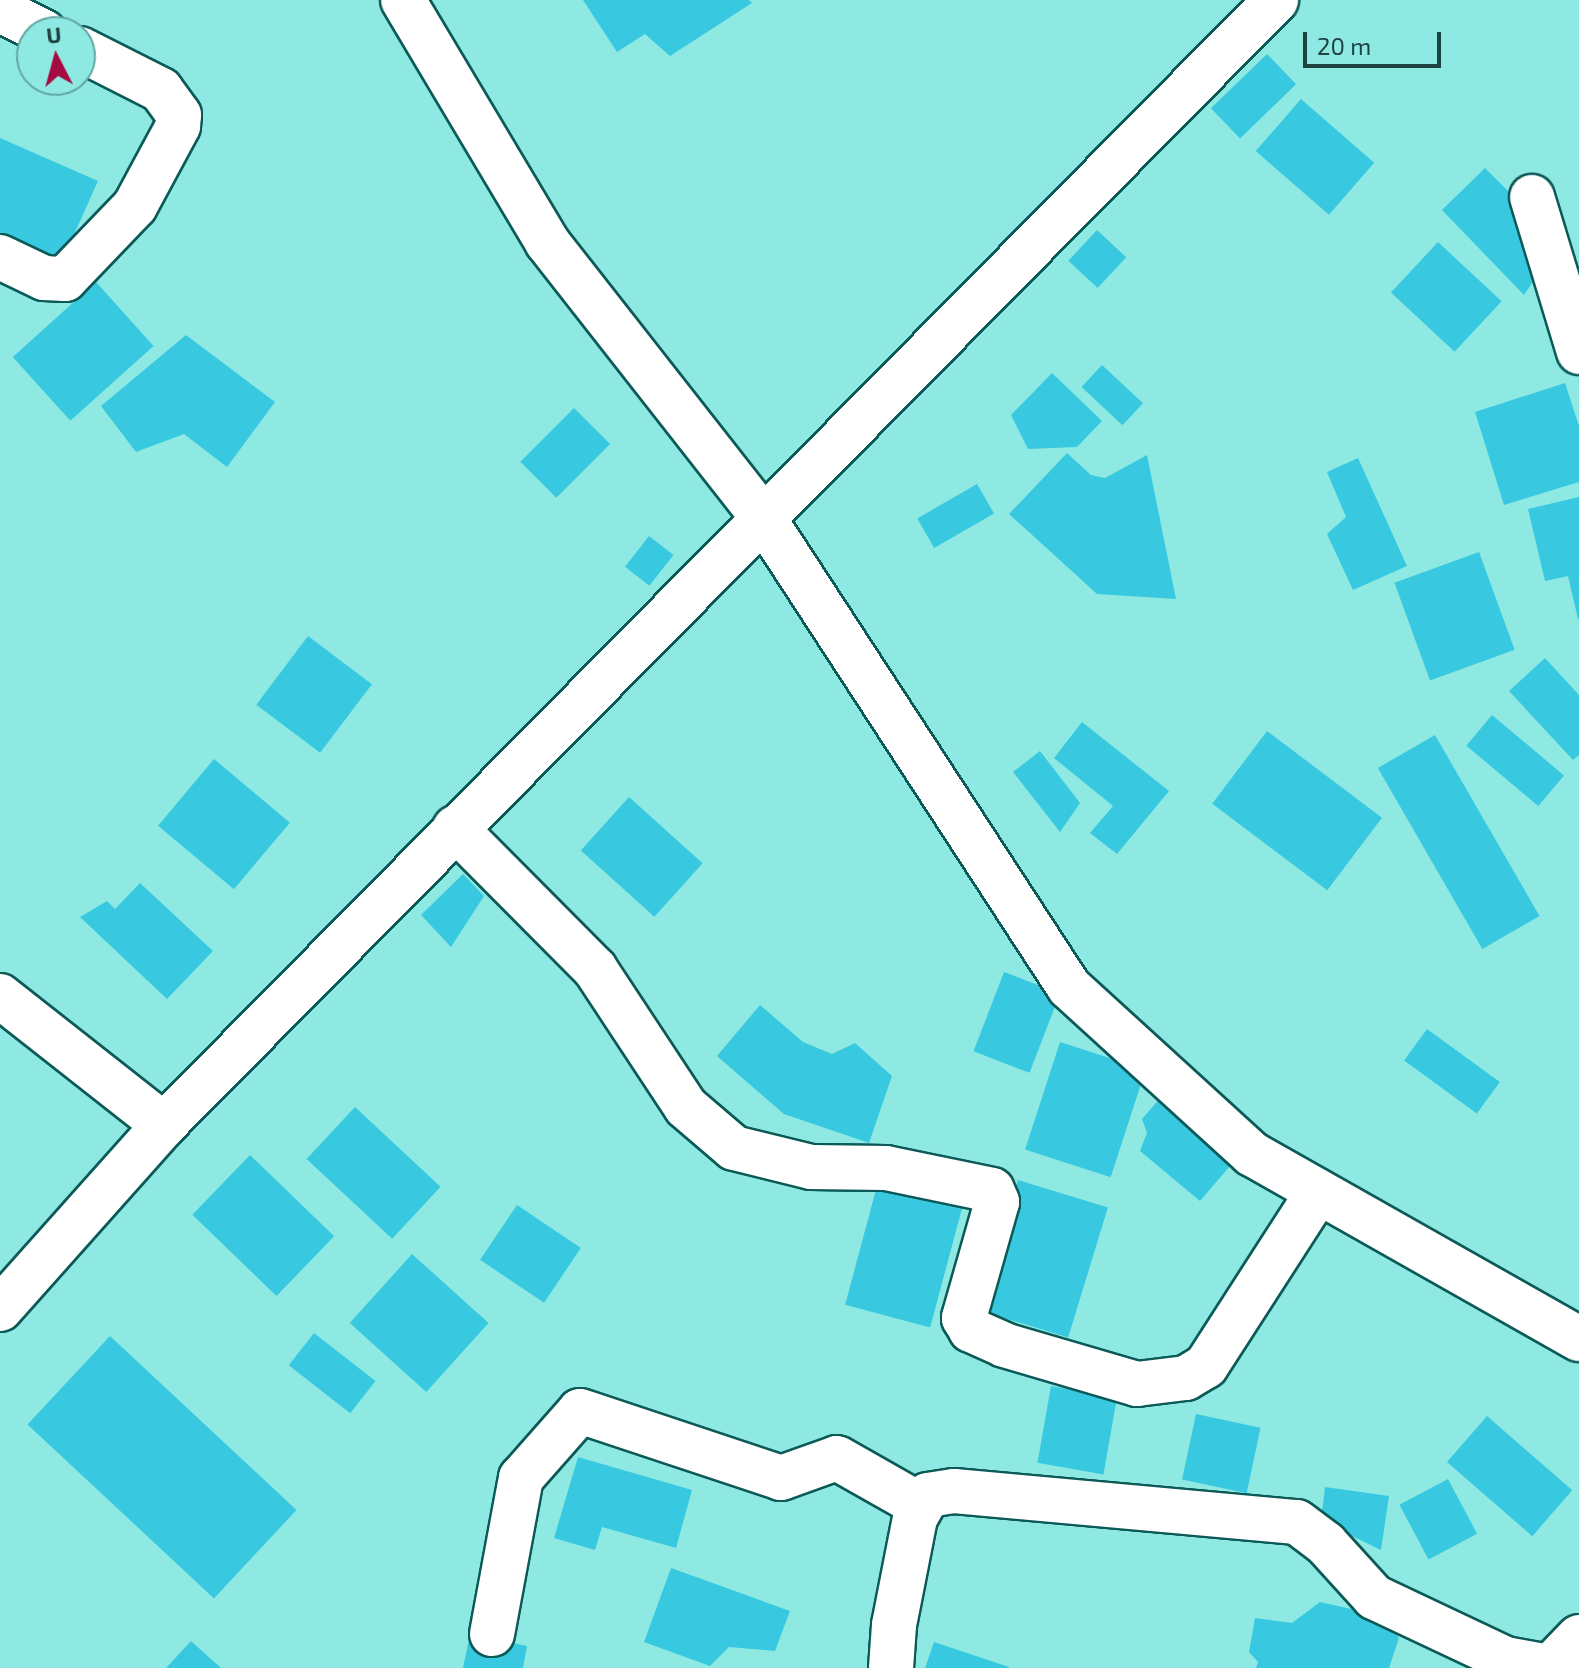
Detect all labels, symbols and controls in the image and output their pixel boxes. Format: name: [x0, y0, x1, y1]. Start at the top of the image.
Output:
north arrow: [16, 16, 96, 96]
scale bar: [1307, 16, 1445, 66]
text: U: [45, 20, 63, 48]
text: 20 m: [1317, 31, 1371, 60]

